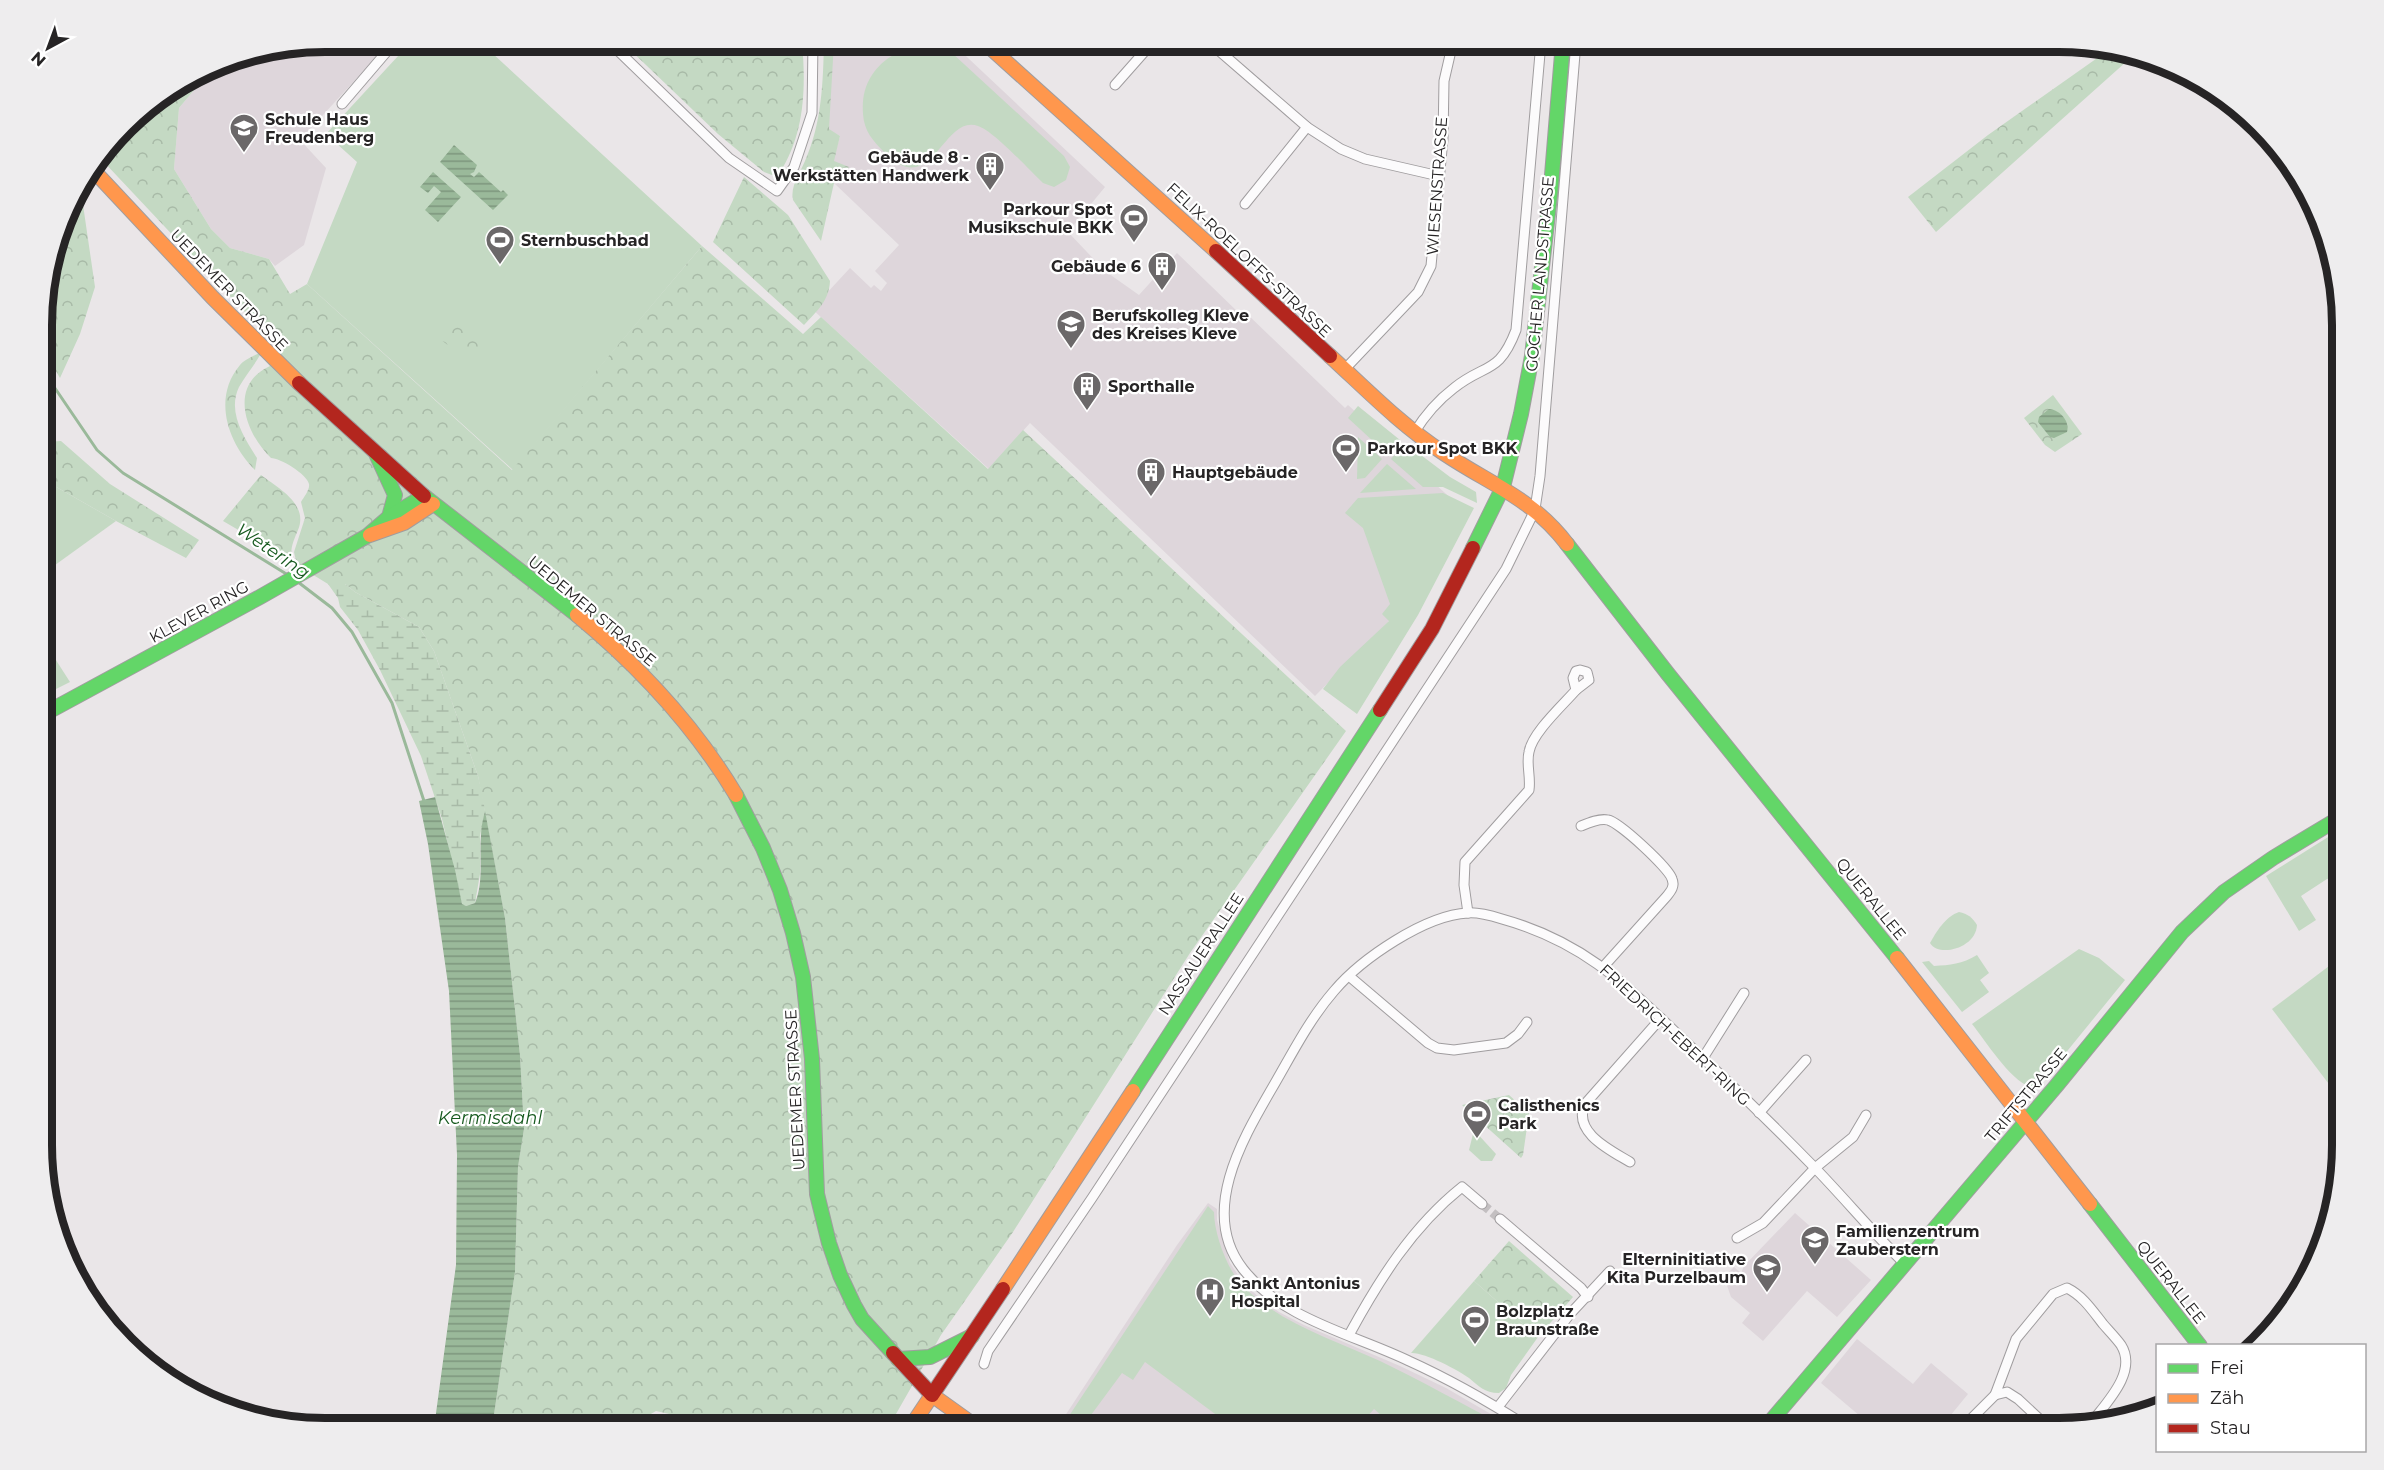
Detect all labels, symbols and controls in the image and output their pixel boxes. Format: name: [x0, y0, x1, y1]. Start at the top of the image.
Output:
north arrow: [18, 18, 78, 78]
text: N: [27, 48, 50, 70]
place label: Schule Haus Freudenberg: [265, 110, 374, 147]
school or university icon: Schule Haus Freudenberg: [228, 112, 260, 154]
street label: WIESENSTRASSE: [1423, 116, 1451, 256]
place label: Gebäude 8 - Werkstätten Handwerk: [773, 148, 970, 185]
building icon: Gebäude 8 - Werkstätten Handwerk: [974, 150, 1006, 192]
street label: GOCHER LANDSTRASSE: [1522, 176, 1558, 372]
street label: FELIX-ROELOFFS-STRASSE: [1163, 179, 1335, 341]
place label: Parkour Spot Musikschule BKK: [968, 200, 1114, 237]
sports icon: Parkour Spot Musikschule BKK: [1118, 202, 1150, 244]
sports icon: Sternbuschbad: [484, 224, 516, 266]
street label: UEDEMER STRASSE: [166, 225, 292, 355]
place label: Sternbuschbad: [521, 231, 649, 250]
building icon: Gebäude 6: [1146, 250, 1178, 292]
place label: Gebäude 6: [1051, 257, 1141, 276]
place label: Berufskolleg Kleve des Kreises Kleve: [1092, 306, 1249, 343]
school or university icon: Berufskolleg Kleve des Kreises Kleve: [1055, 308, 1087, 350]
building icon: Sporthalle: [1071, 370, 1103, 412]
place label: Sporthalle: [1108, 377, 1194, 396]
sports icon: Parkour Spot BKK: [1330, 432, 1362, 474]
place label: Parkour Spot BKK: [1367, 439, 1518, 458]
building icon: Hauptgebäude: [1135, 456, 1167, 498]
place label: Hauptgebäude: [1172, 463, 1298, 482]
water label: Wetering: [232, 518, 314, 584]
street label: UEDEMER STRASSE: [524, 552, 660, 670]
street label: KLEVER RING: [146, 577, 252, 647]
street label: QUERALLEE: [1832, 854, 1910, 944]
street label: NASSAUERALLEE: [1154, 889, 1248, 1019]
street label: FRIEDRICH-EBERT-RING: [1596, 960, 1754, 1110]
street label: UEDEMER STRASSE: [781, 1009, 809, 1171]
street label: TRIFTSTRASSE: [1981, 1044, 2071, 1146]
place label: Calisthenics Park: [1498, 1096, 1600, 1133]
sports icon: Calisthenics Park: [1461, 1098, 1493, 1140]
water label: Kermisdahl: [438, 1107, 542, 1129]
place label: Familienzentrum Zauberstern: [1836, 1222, 1980, 1259]
school or university icon: Familienzentrum Zauberstern: [1799, 1224, 1831, 1266]
street label: QUERALLEE: [2133, 1237, 2209, 1327]
place label: Elterninitiative Kita Purzelbaum: [1607, 1250, 1746, 1287]
school or university icon: Elterninitiative Kita Purzelbaum: [1751, 1252, 1783, 1294]
place label: Sankt Antonius Hospital: [1231, 1274, 1360, 1311]
hospital icon: Sankt Antonius Hospital: [1194, 1276, 1226, 1318]
place label: Bolzplatz Braunstraße: [1496, 1302, 1599, 1339]
sports icon: Bolzplatz Braunstraße: [1459, 1304, 1491, 1346]
legend: [2156, 1344, 2366, 1452]
text: Frei: [2210, 1357, 2244, 1379]
text: Zäh: [2210, 1387, 2245, 1409]
text: Stau: [2210, 1417, 2251, 1439]

